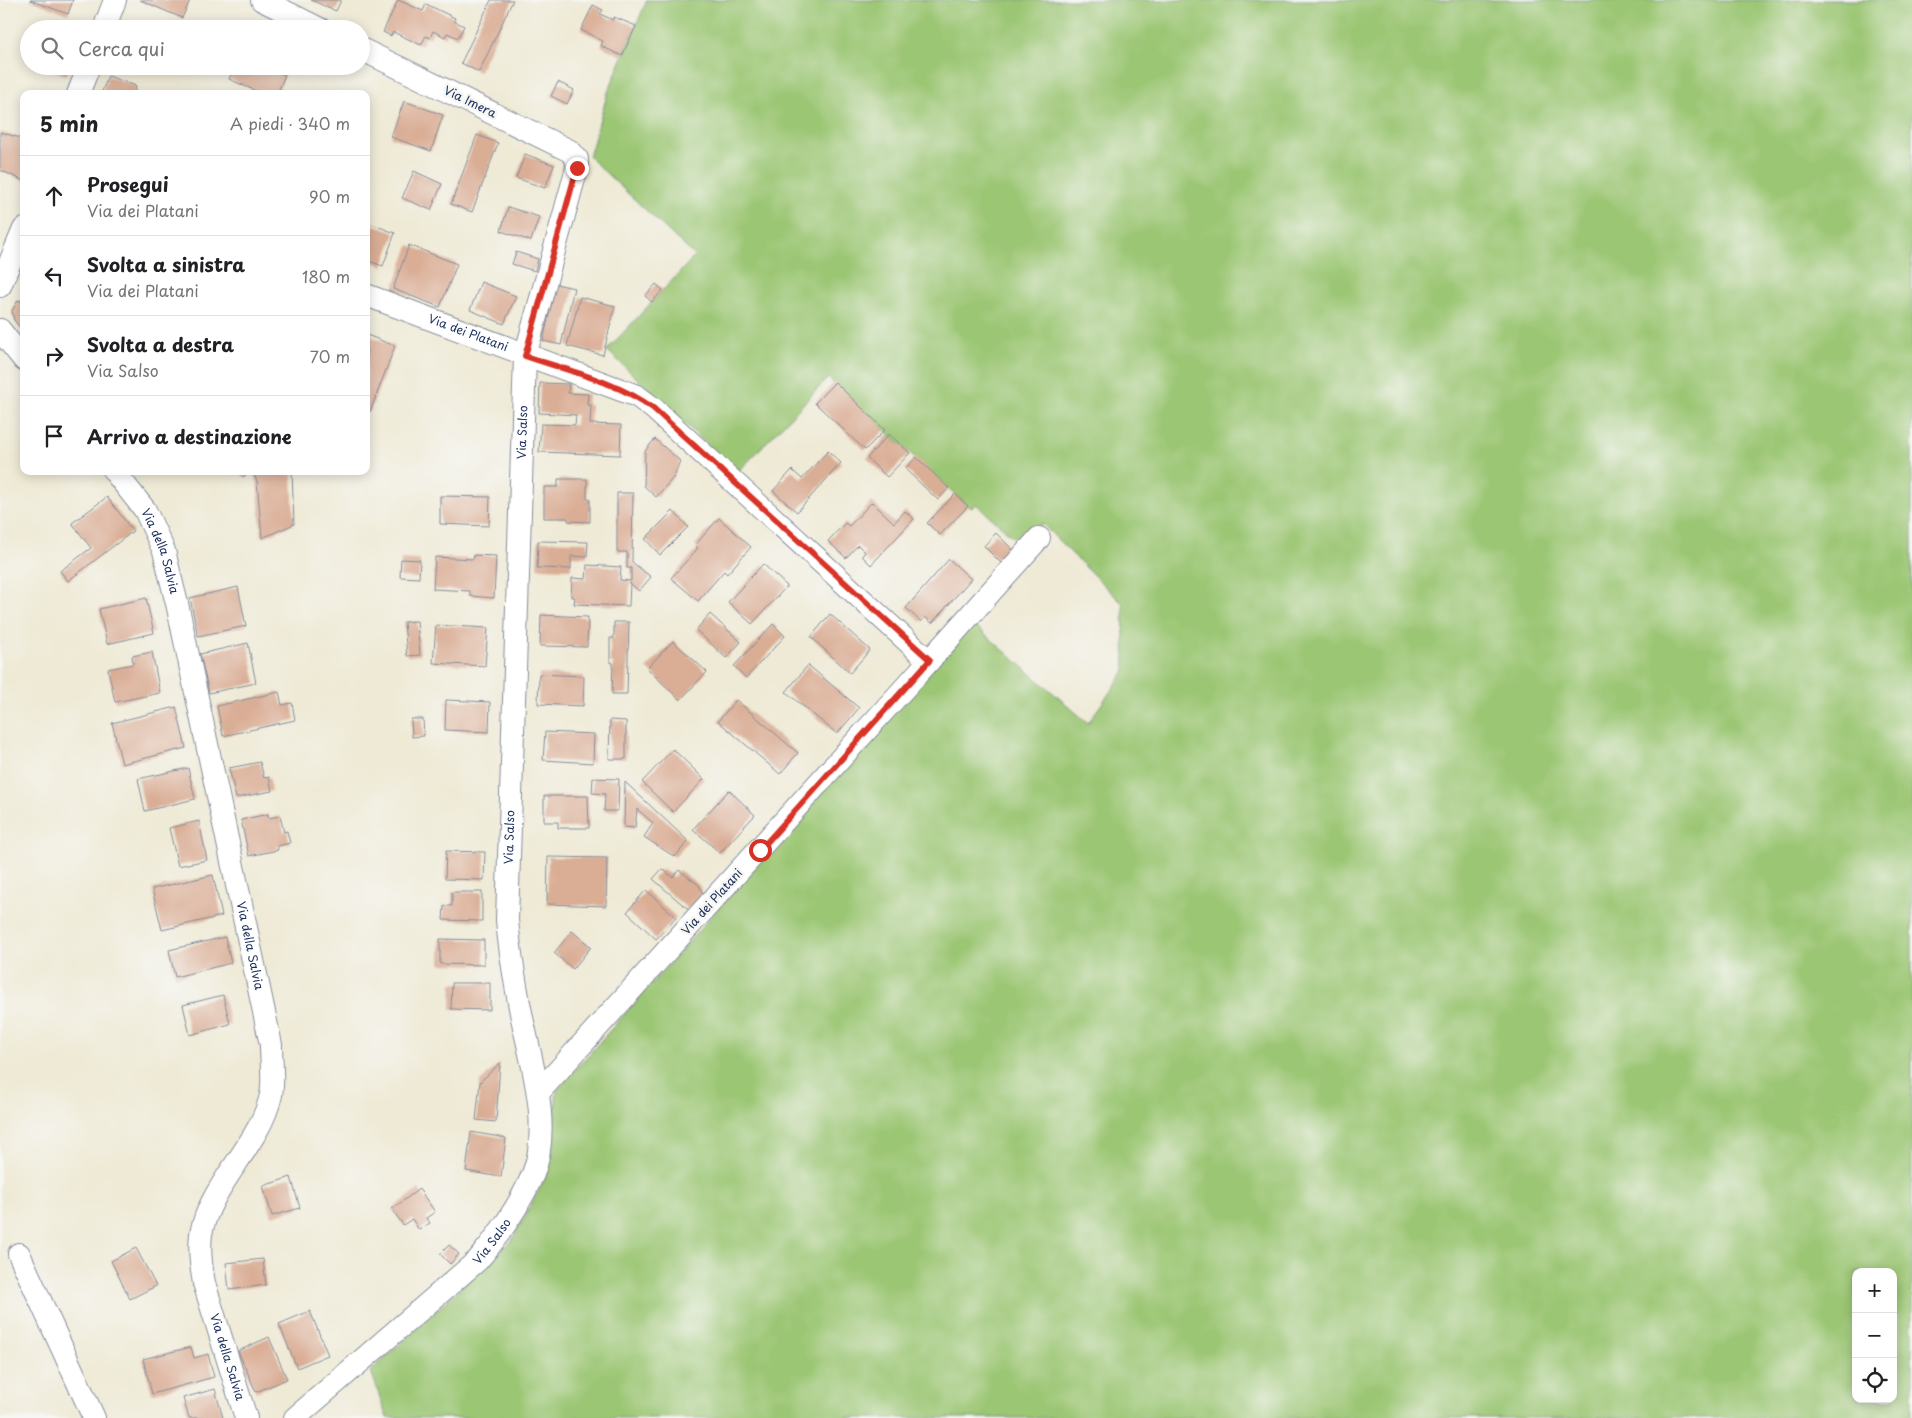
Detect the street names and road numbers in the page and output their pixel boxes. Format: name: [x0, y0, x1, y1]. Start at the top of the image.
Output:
street label: Via Imera: [441, 81, 500, 122]
street label: Via dei Platani: [426, 309, 511, 355]
street label: Via Salso: [512, 405, 531, 459]
street label: Via della Salvia: [137, 505, 184, 596]
street label: Via Salso: [499, 810, 519, 864]
street label: Via dei Platani: [676, 864, 746, 939]
street label: Via della Salvia: [233, 900, 269, 992]
street label: Via Salso: [468, 1214, 515, 1268]
street label: Via della Salvia: [206, 1311, 250, 1403]

